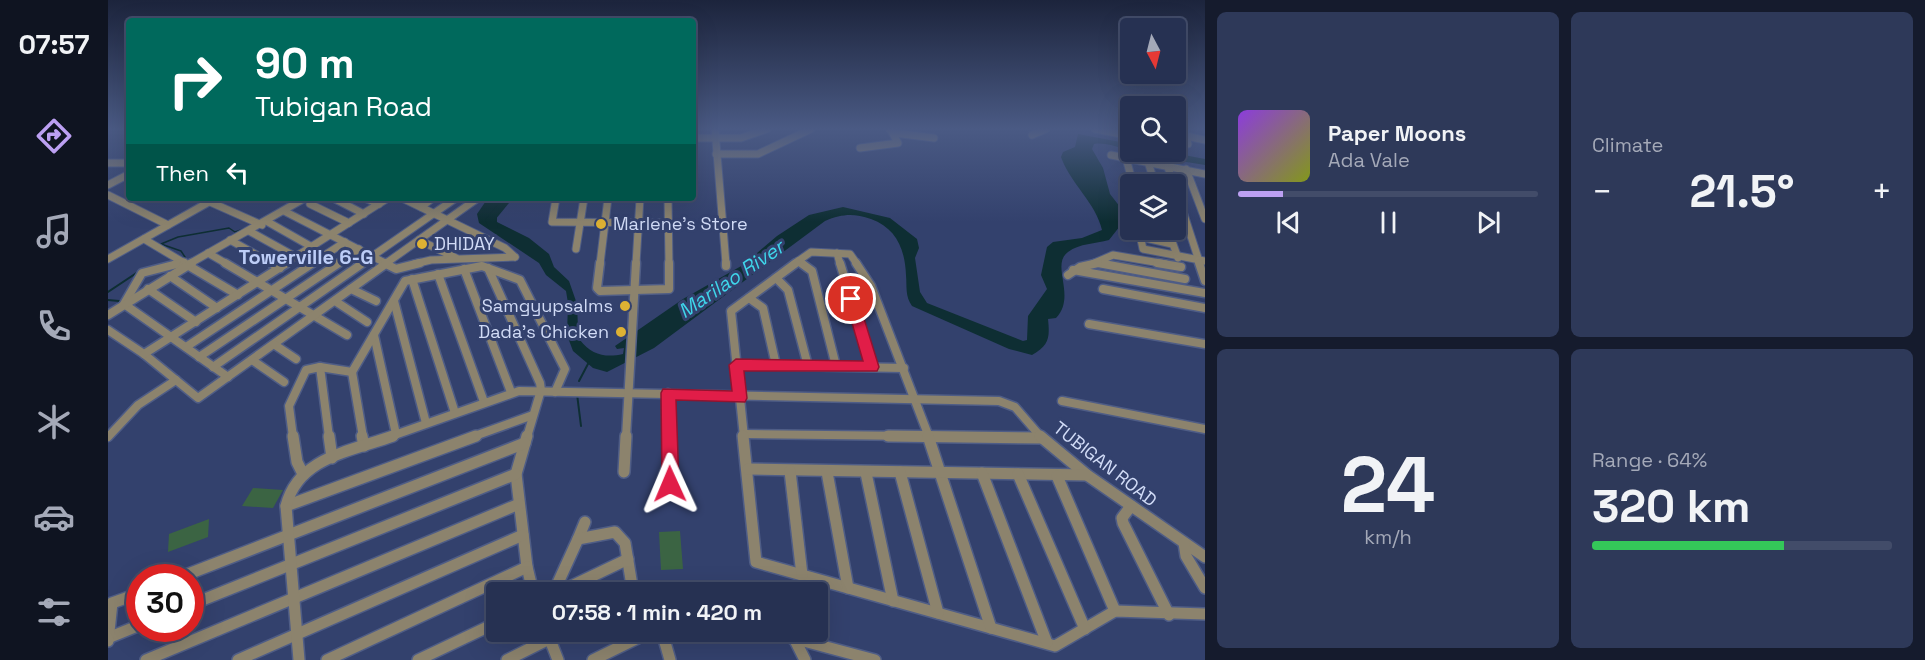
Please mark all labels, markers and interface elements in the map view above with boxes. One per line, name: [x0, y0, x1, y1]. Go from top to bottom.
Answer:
north arrow: [1120, 18, 1186, 84]
map controls: [1120, 18, 1186, 240]
text: 07:57: [19, 27, 89, 62]
text: 90 m: [255, 37, 355, 90]
icon: right: [156, 42, 234, 120]
text: Tubigan Road: [255, 89, 432, 124]
button: search: [1120, 96, 1186, 162]
icon: directions: [33, 115, 75, 157]
text: Paper Moons: [1328, 119, 1466, 147]
text: Climate: [1592, 132, 1663, 158]
text: Ada Vale: [1328, 147, 1410, 173]
icon: left: [221, 156, 254, 189]
text: Then: [156, 159, 209, 187]
text: 21.5°: [1689, 163, 1795, 220]
text: −: [1592, 171, 1612, 213]
text: +: [1872, 171, 1892, 213]
button: layers: [1120, 174, 1186, 240]
icon: previous: [1272, 206, 1305, 239]
icon: pause: [1372, 206, 1405, 239]
icon: next: [1472, 206, 1505, 239]
icon: music: [33, 210, 75, 252]
place label: Marlene's Store: [613, 212, 748, 235]
marker: Marlene's Store: [594, 217, 608, 231]
place label: DHIDAY: [434, 232, 495, 255]
water label: Marilao River: [673, 233, 791, 324]
marker: DHIDAY: [415, 237, 429, 251]
district label: Towerville 6-G: [239, 244, 373, 270]
pin: [825, 273, 876, 324]
icon: arrive: [834, 282, 867, 315]
place label: Samgyupsalms: [482, 294, 613, 317]
marker: Samgyupsalms: [618, 299, 632, 313]
icon: phone: [33, 305, 75, 347]
place label: Dada’s Chicken: [478, 320, 609, 343]
marker: Dada’s Chicken: [614, 325, 628, 339]
icon: climate: [33, 401, 75, 443]
street label: TUBIGAN ROAD: [1049, 416, 1162, 511]
text: 24: [1341, 435, 1435, 535]
text: Range · 64%: [1592, 447, 1707, 473]
position arrow: [638, 452, 702, 516]
text: 320 km: [1592, 478, 1751, 535]
icon: car: [33, 496, 75, 538]
text: km/h: [1364, 524, 1412, 550]
speed limit sign: 30: [126, 564, 204, 642]
icon: filters: [33, 591, 75, 633]
text: 07:58 · 1 min · 420 m: [552, 598, 762, 626]

